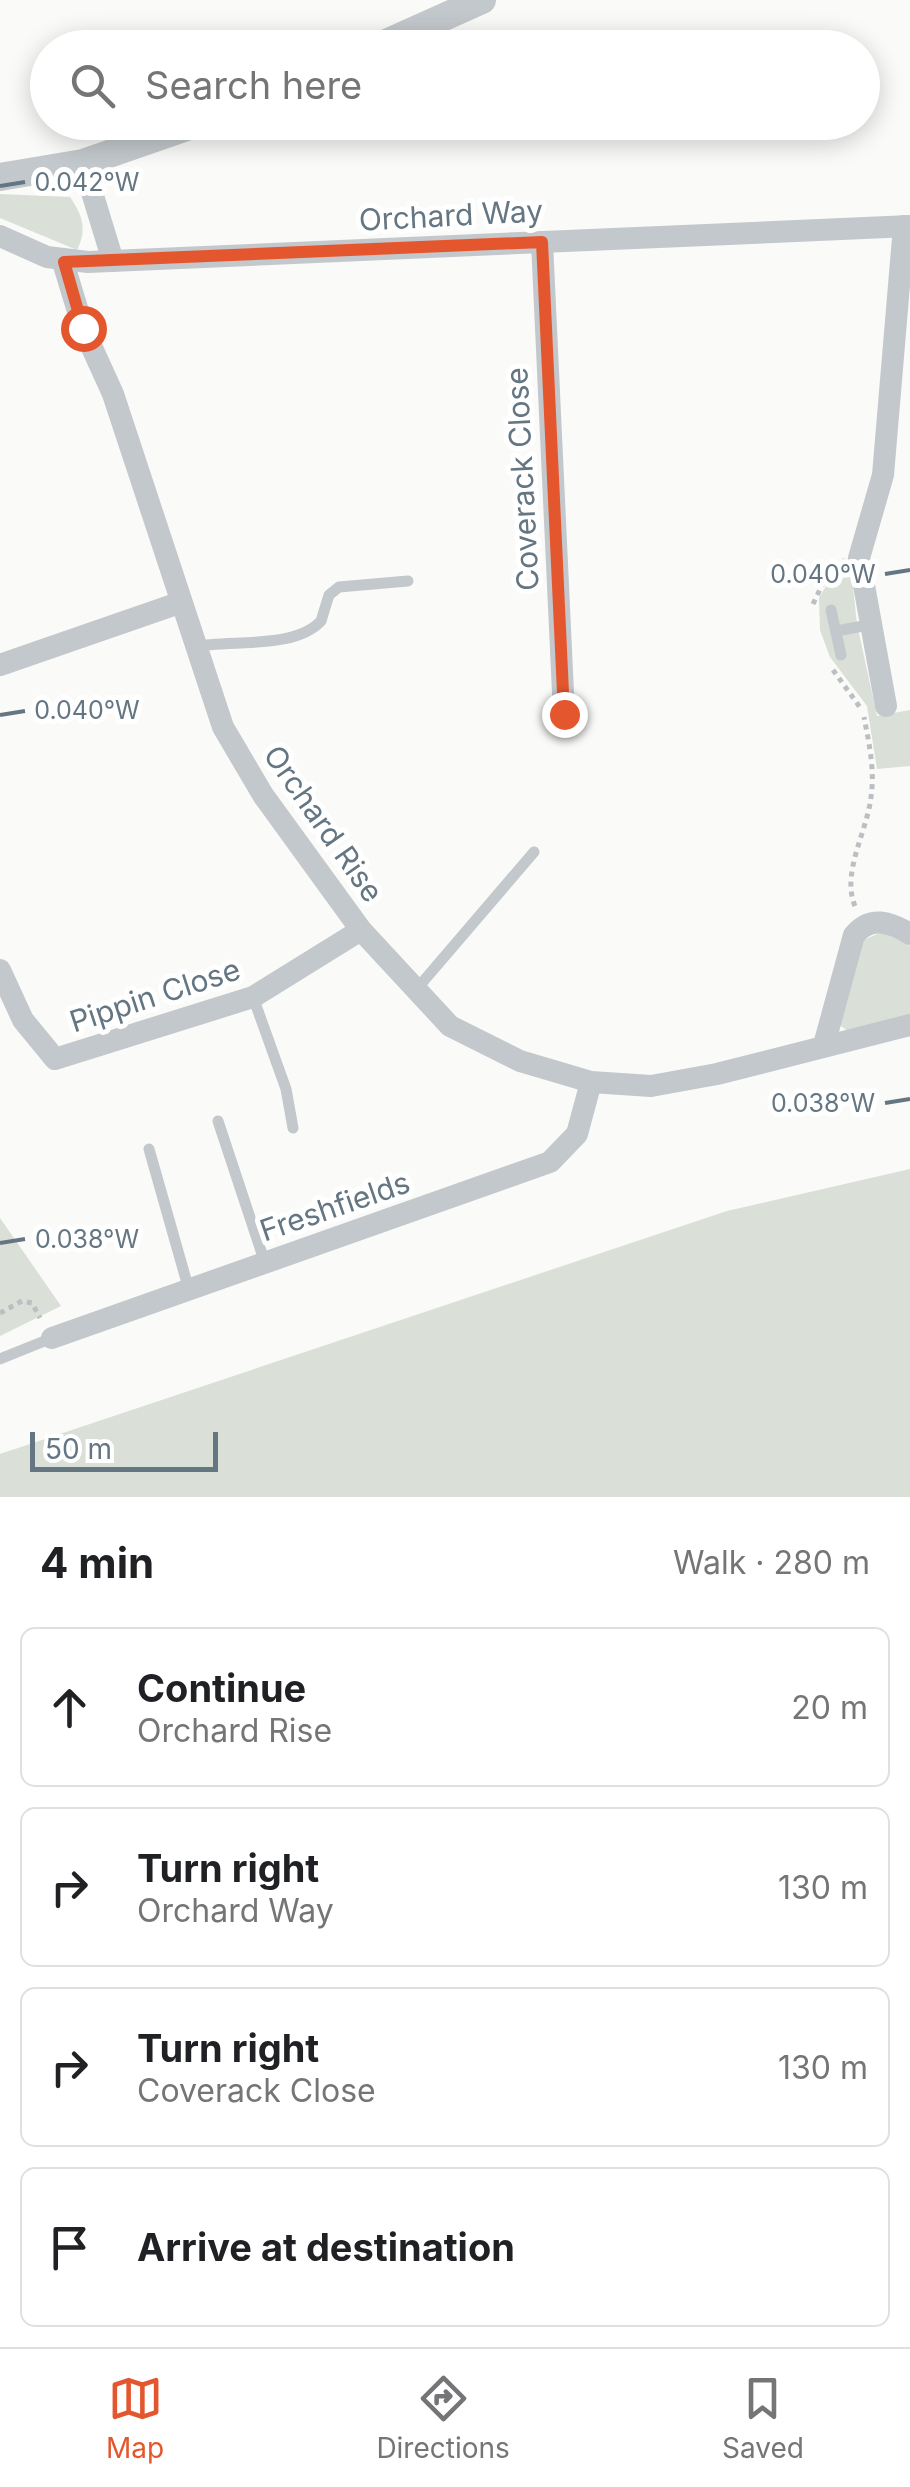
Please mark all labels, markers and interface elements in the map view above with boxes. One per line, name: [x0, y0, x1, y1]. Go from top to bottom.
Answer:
search box: [30, 30, 880, 140]
icon: search: [65, 58, 120, 113]
text: Search here: [145, 62, 362, 108]
text: 0.042°W: [35, 167, 139, 197]
street label: Orchard Way: [358, 192, 544, 238]
route start: [61, 306, 107, 352]
street label: Coverack Close: [498, 366, 546, 592]
text: 0.040°W: [770, 559, 876, 589]
route end: [542, 692, 588, 738]
text: 0.040°W: [34, 695, 140, 725]
street label: Orchard Rise: [257, 738, 391, 909]
street label: Pippin Close: [65, 951, 244, 1040]
text: 0.038°W: [771, 1088, 875, 1118]
street label: Freshfields: [255, 1164, 414, 1248]
text: 0.038°W: [35, 1224, 139, 1254]
scale bar: [30, 1427, 218, 1472]
text: 50 m: [45, 1432, 112, 1466]
text: 4 min: [40, 1537, 154, 1588]
text: Walk · 280 m: [673, 1543, 870, 1582]
text: Continue: [137, 1665, 306, 1711]
icon: ahead: [42, 1680, 97, 1735]
text: 20 m: [791, 1688, 868, 1727]
text: Orchard Rise: [137, 1711, 332, 1750]
text: Turn right: [137, 1845, 319, 1891]
icon: right: [42, 1860, 97, 1915]
text: 130 m: [778, 1868, 868, 1907]
text: Orchard Way: [137, 1891, 334, 1930]
text: Turn right: [137, 2025, 319, 2071]
icon: right: [42, 2040, 97, 2095]
text: 130 m: [778, 2048, 868, 2087]
text: Coverack Close: [137, 2071, 376, 2110]
icon: arrive: [42, 2220, 97, 2275]
text: Arrive at destination: [137, 2224, 515, 2270]
tab: Map: [106, 2371, 164, 2465]
tab: Directions: [376, 2371, 510, 2465]
tab: Saved: [722, 2371, 804, 2465]

